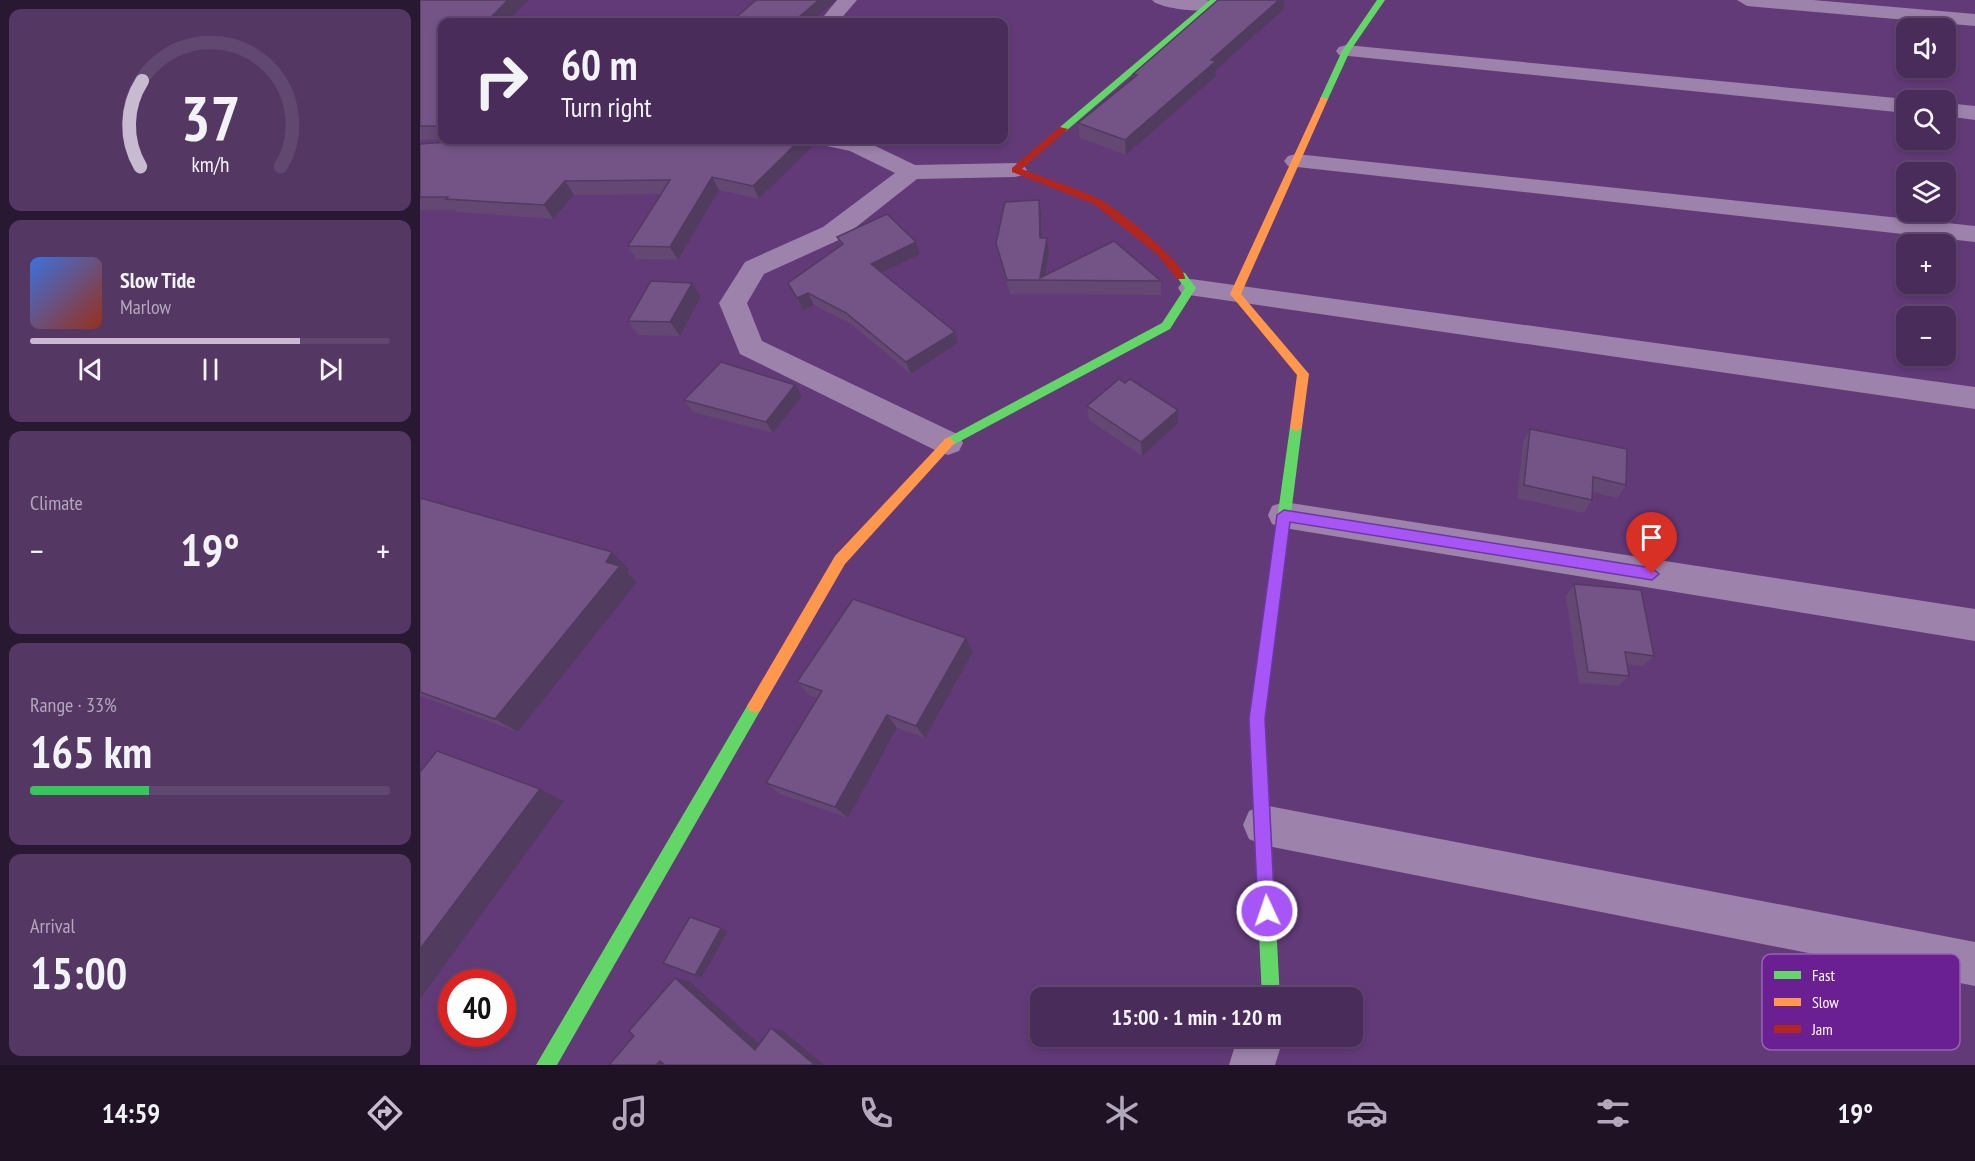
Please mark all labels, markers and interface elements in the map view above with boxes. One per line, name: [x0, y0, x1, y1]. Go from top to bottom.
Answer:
map controls: [1896, 18, 1956, 366]
button: sound: [1896, 18, 1956, 78]
text: 60 m: [561, 37, 638, 92]
icon: right: [462, 42, 540, 120]
text: 37: [180, 77, 240, 158]
text: Turn right: [561, 90, 652, 124]
button: search: [1896, 90, 1956, 150]
text: km/h: [191, 150, 229, 178]
button: layers: [1896, 162, 1956, 222]
button: +: [1896, 234, 1956, 294]
text: Slow Tide: [120, 266, 196, 294]
text: Marlow: [120, 294, 171, 320]
button: −: [1896, 306, 1956, 366]
icon: previous: [74, 353, 107, 386]
icon: pause: [194, 353, 227, 386]
icon: next: [314, 353, 347, 386]
text: Climate: [30, 490, 83, 516]
pin: [1626, 512, 1677, 574]
text: 19°: [180, 520, 240, 578]
icon: arrive: [1635, 521, 1668, 554]
text: −: [30, 529, 44, 572]
text: +: [376, 529, 390, 572]
text: Range · 33%: [30, 692, 117, 718]
text: 165 km: [30, 722, 152, 780]
position arrow: [1235, 879, 1299, 943]
text: Arrival: [30, 913, 75, 939]
text: 15:00: [30, 943, 127, 1001]
legend: [1762, 954, 1960, 1050]
text: Fast: [1812, 965, 1835, 985]
speed limit sign: 40: [438, 969, 516, 1047]
text: Slow: [1812, 992, 1839, 1012]
text: 15:00 · 1 min · 120 m: [1111, 1003, 1282, 1031]
text: Jam: [1811, 1019, 1833, 1039]
icon: directions: [364, 1092, 406, 1134]
icon: music: [609, 1092, 651, 1134]
icon: phone: [855, 1092, 897, 1134]
icon: climate: [1101, 1092, 1143, 1134]
icon: car: [1346, 1092, 1388, 1134]
icon: filters: [1592, 1092, 1634, 1134]
text: 14:59: [102, 1096, 160, 1130]
text: 19°: [1837, 1096, 1873, 1130]

